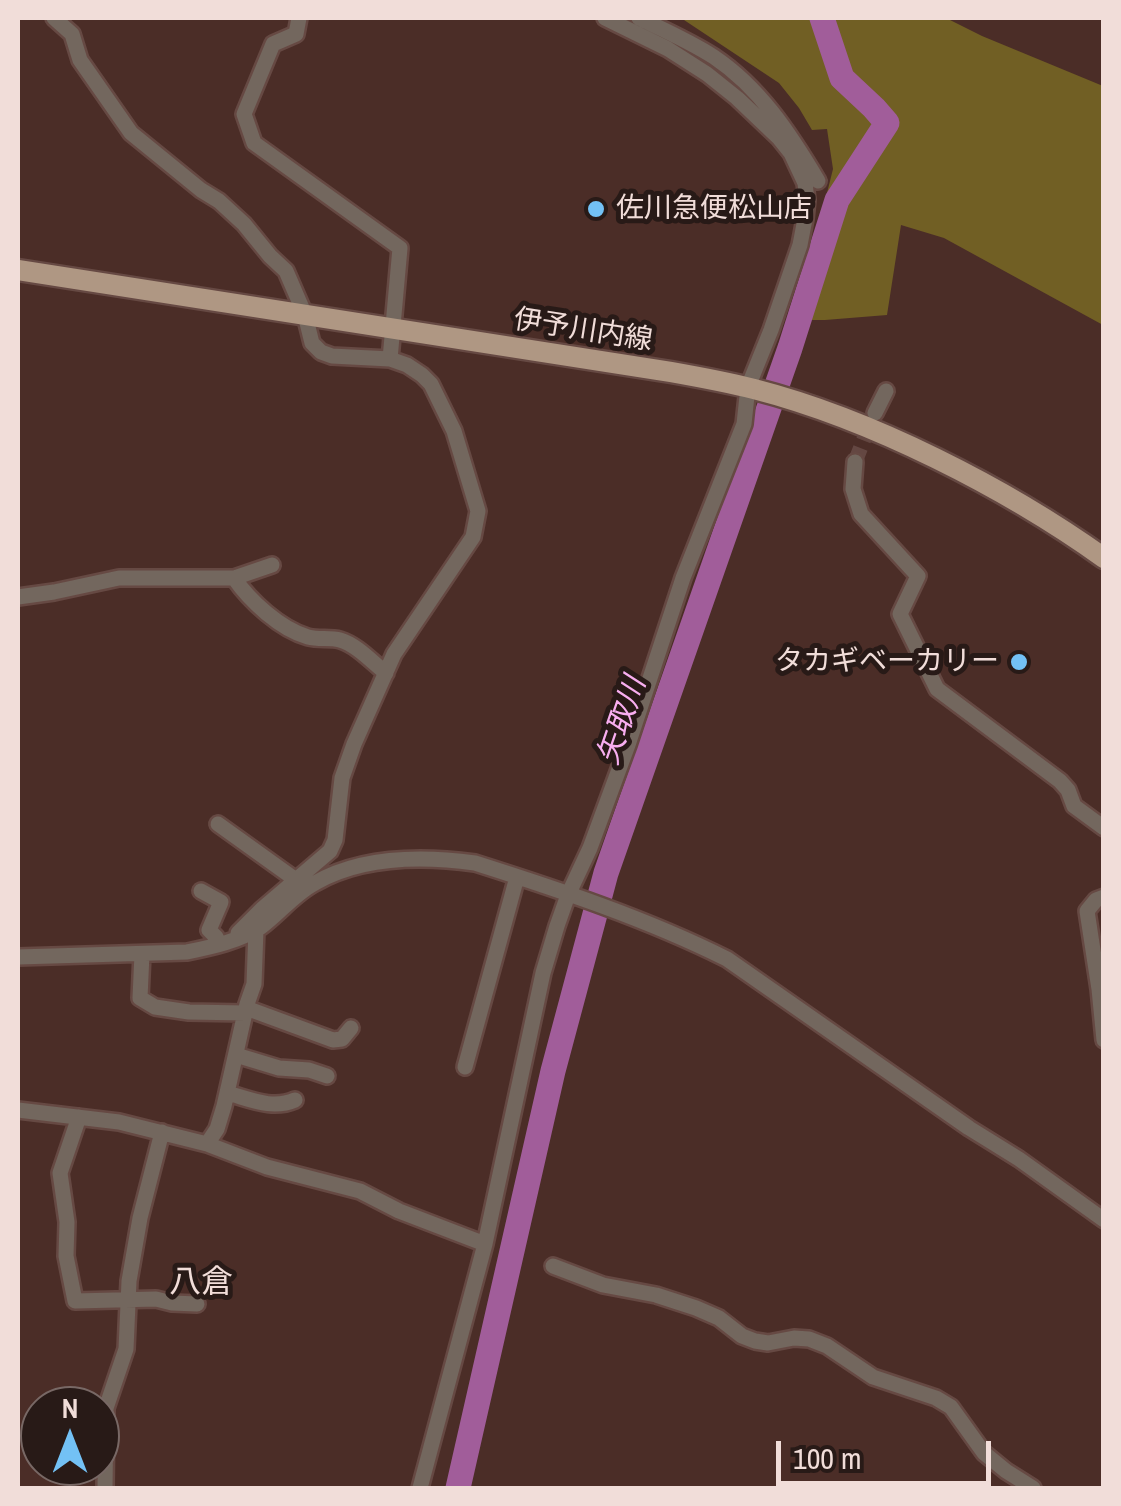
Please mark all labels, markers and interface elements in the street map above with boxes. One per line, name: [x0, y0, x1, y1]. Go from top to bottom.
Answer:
place label: 佐川急便松山店: [616, 192, 812, 226]
marker: 佐川急便松山店: [585, 198, 607, 220]
street label: 伊予川内線: [511, 303, 655, 359]
place label: タカギベーカリー: [775, 645, 999, 679]
marker: タカギベーカリー: [1008, 651, 1030, 673]
water label: 矢取川: [591, 673, 655, 769]
district label: 八倉: [169, 1264, 233, 1302]
north arrow: [20, 1386, 120, 1486]
text: N: [62, 1389, 78, 1427]
scale bar: [781, 1421, 996, 1483]
text: 100 m: [793, 1438, 861, 1478]

